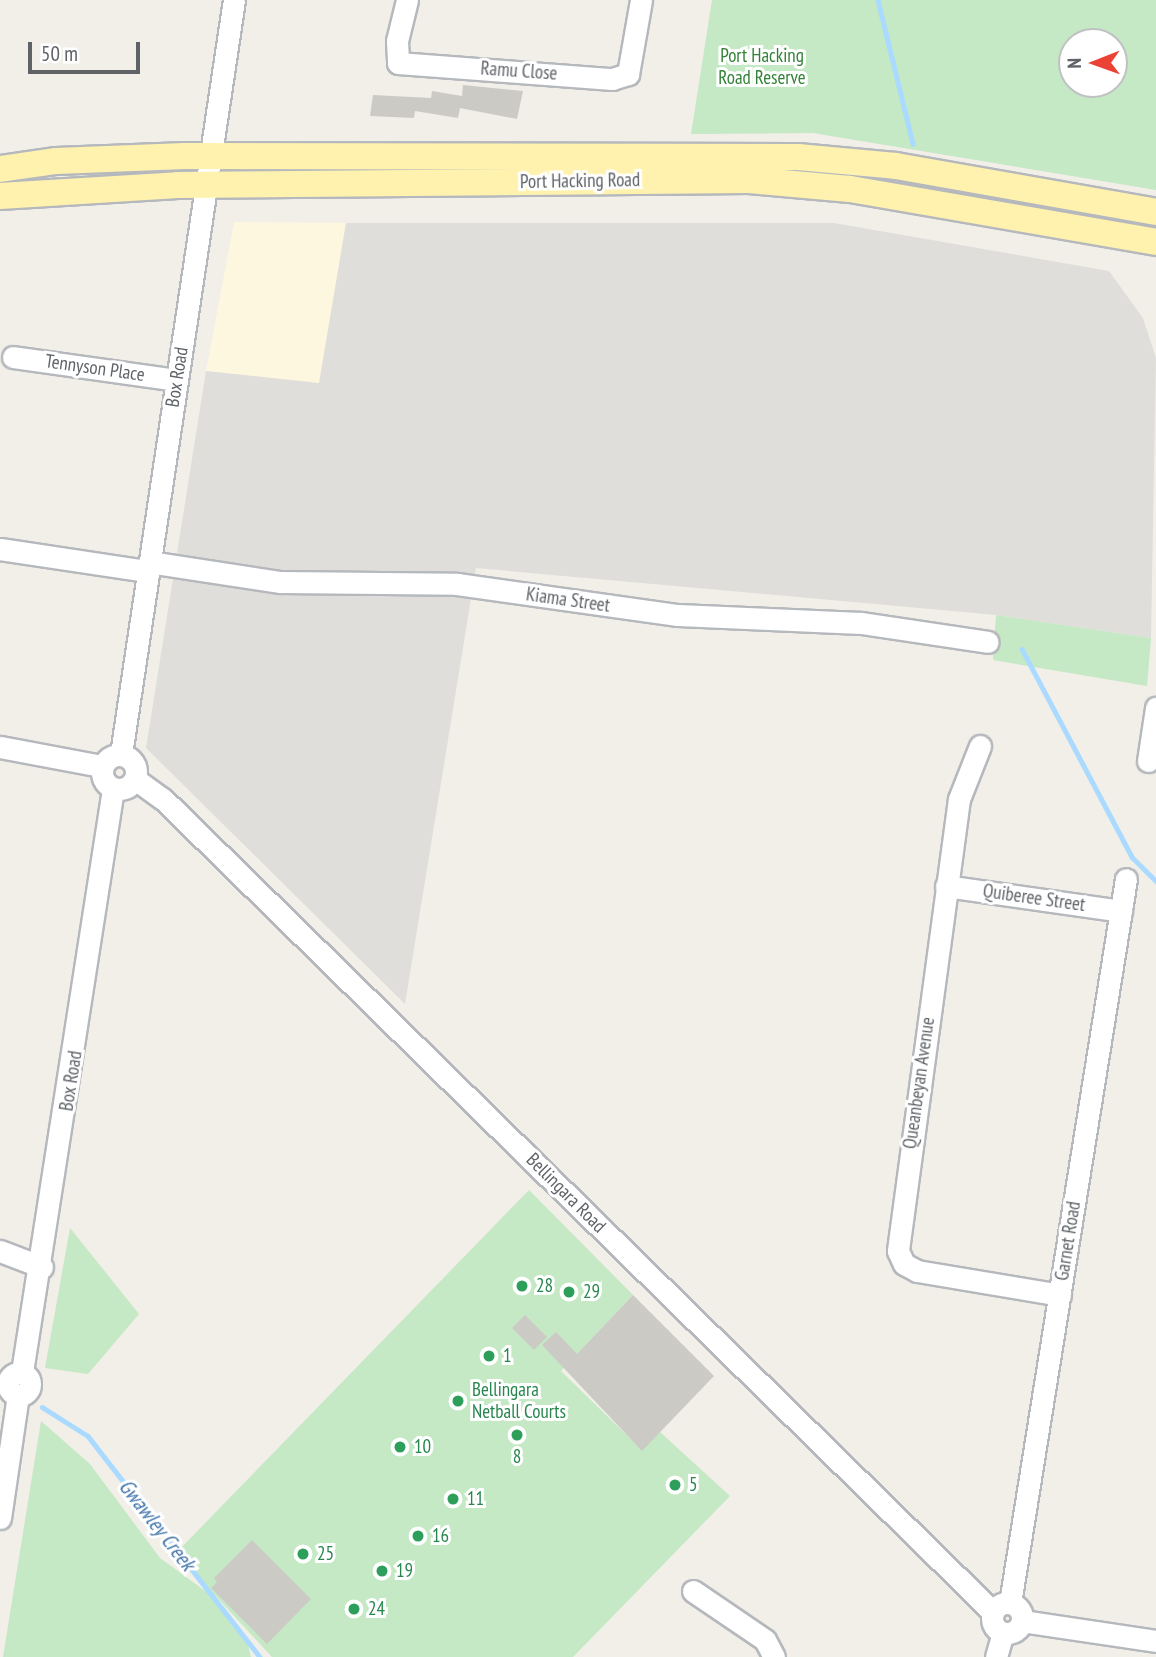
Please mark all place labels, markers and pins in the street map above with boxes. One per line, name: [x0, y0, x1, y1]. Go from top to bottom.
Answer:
place label: 28: [536, 1275, 553, 1297]
marker: 28: [514, 1278, 530, 1294]
place label: 29: [583, 1281, 600, 1303]
marker: 29: [561, 1284, 577, 1300]
place label: 1: [503, 1345, 512, 1367]
marker: 1: [481, 1348, 497, 1364]
place label: Bellingara Netball Courts: [472, 1379, 566, 1423]
marker: Bellingara Netball Courts: [450, 1393, 466, 1409]
marker: 8: [509, 1427, 525, 1443]
place label: 10: [414, 1436, 431, 1458]
marker: 10: [392, 1439, 408, 1455]
place label: 8: [513, 1446, 521, 1468]
place label: 5: [689, 1474, 698, 1496]
marker: 5: [667, 1477, 683, 1493]
place label: 11: [467, 1488, 484, 1510]
marker: 11: [445, 1491, 461, 1507]
place label: 16: [432, 1525, 449, 1547]
marker: 16: [410, 1528, 426, 1544]
place label: 25: [317, 1543, 334, 1565]
marker: 25: [295, 1546, 311, 1562]
place label: 19: [396, 1560, 413, 1582]
marker: 19: [374, 1563, 390, 1579]
place label: 24: [368, 1598, 385, 1620]
marker: 24: [346, 1601, 362, 1617]

